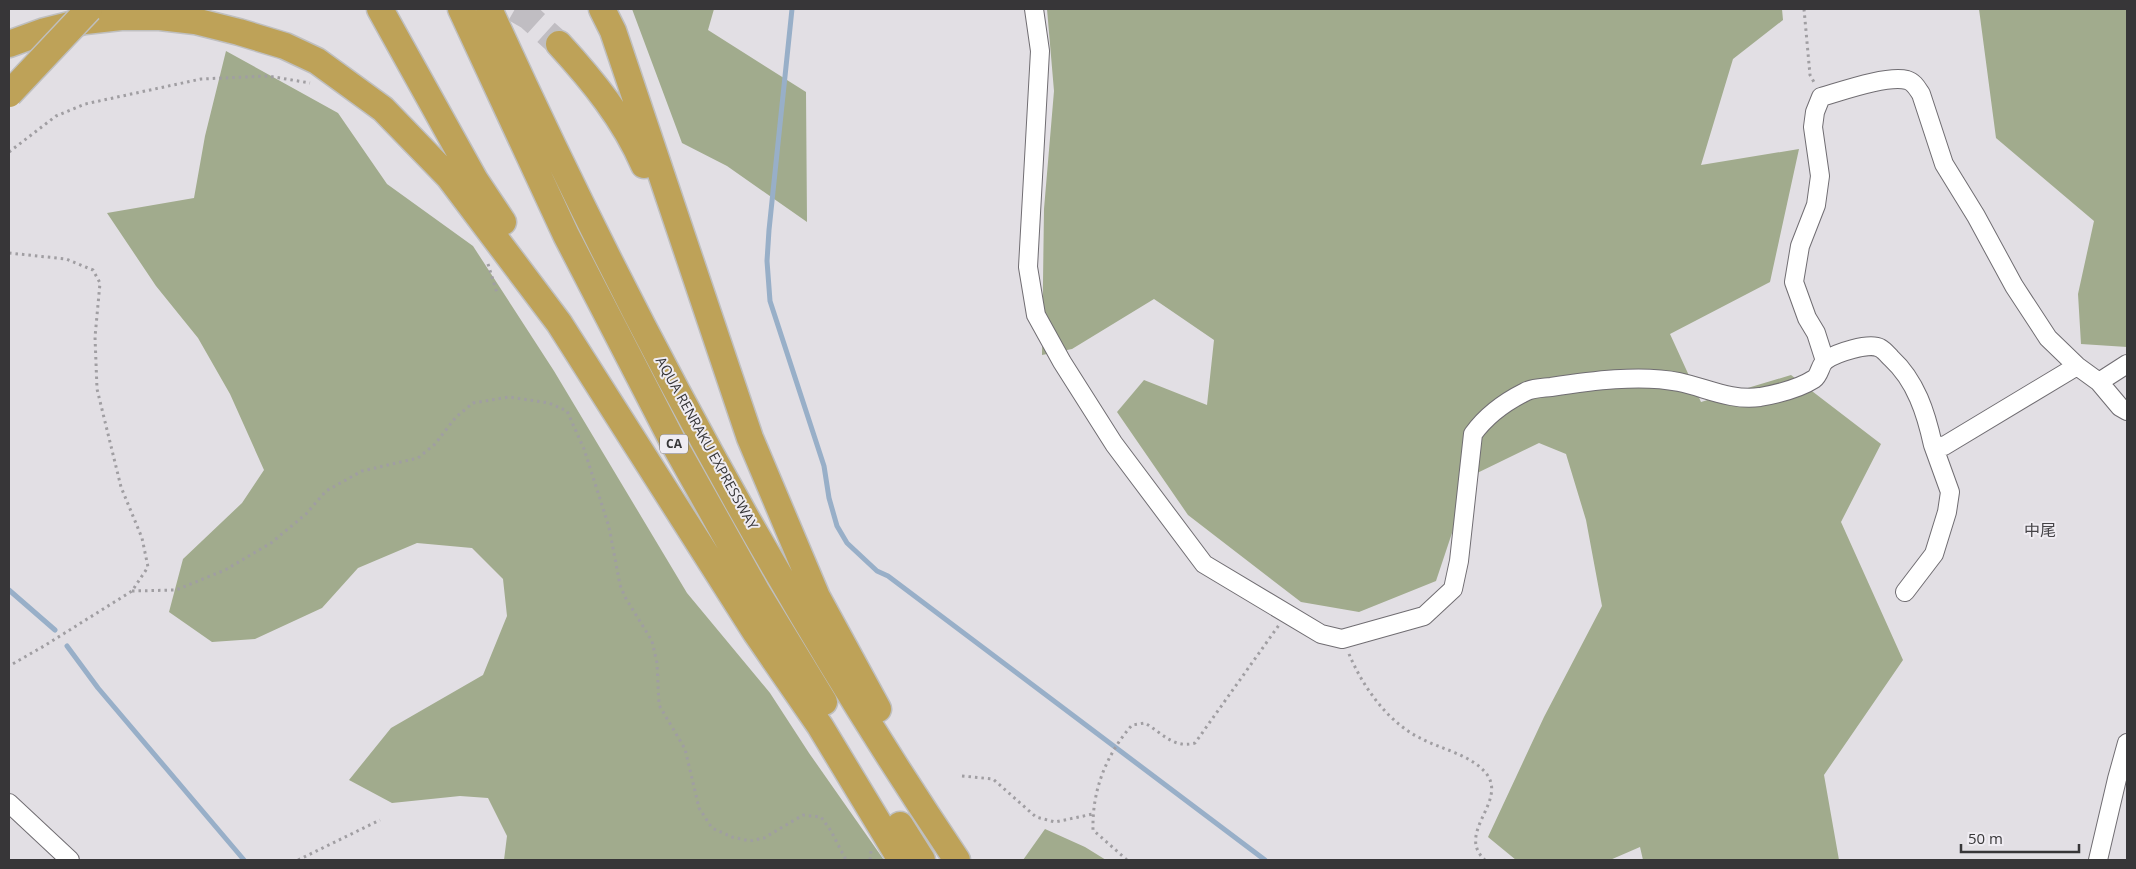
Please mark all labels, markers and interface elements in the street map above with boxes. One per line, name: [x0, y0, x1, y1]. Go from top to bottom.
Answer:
street label: AQUA RENRAKU EXPRESSWAY: [652, 353, 763, 533]
road number: CA: [660, 434, 688, 454]
district label: 中尾: [2024, 519, 2056, 541]
scale bar: [1961, 822, 2078, 854]
text: 50 m: [1968, 828, 2003, 848]

